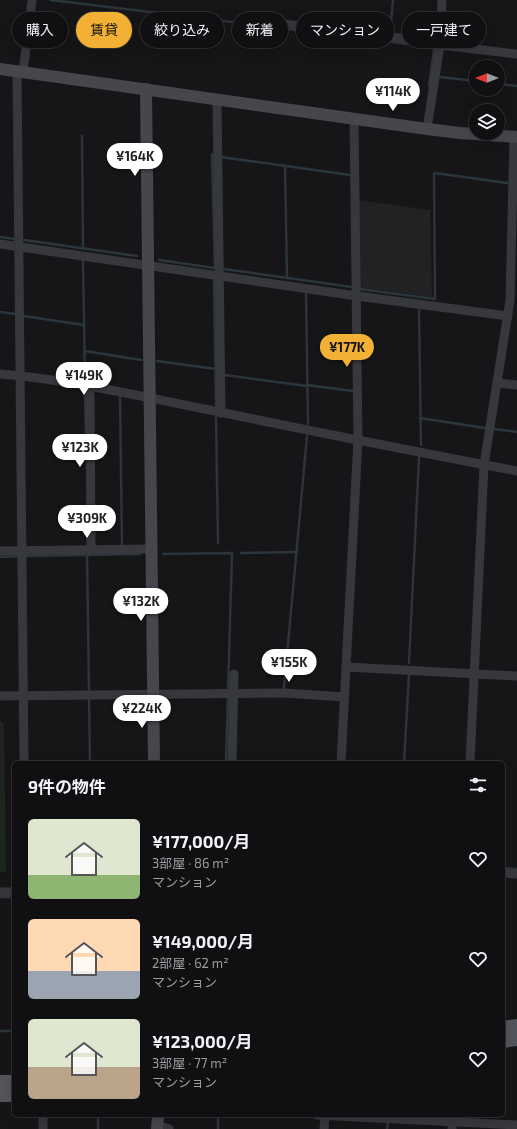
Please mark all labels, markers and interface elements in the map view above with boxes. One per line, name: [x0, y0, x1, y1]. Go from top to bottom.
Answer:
chip: 購入: [12, 12, 68, 48]
chip: 賃貸: [76, 12, 132, 48]
chip: 絞り込み: [140, 12, 224, 48]
chip: 新着: [232, 12, 288, 48]
chip: マンション: [296, 12, 394, 48]
chip: 一戸建て: [402, 12, 486, 48]
north arrow: [469, 60, 505, 96]
map controls: [469, 60, 505, 140]
pin: ¥114K: [365, 78, 421, 112]
text: ¥114K: [375, 83, 411, 99]
button: layers: [469, 104, 505, 140]
pin: ¥164K: [107, 143, 163, 177]
text: ¥164K: [116, 148, 154, 164]
pin: ¥177K: [319, 334, 375, 368]
text: ¥177K: [329, 339, 365, 355]
pin: ¥149K: [56, 362, 112, 396]
text: ¥149K: [65, 367, 103, 383]
pin: ¥123K: [52, 434, 108, 468]
text: ¥123K: [61, 439, 99, 455]
pin: ¥309K: [59, 505, 115, 539]
text: ¥309K: [67, 510, 107, 526]
pin: ¥132K: [113, 588, 169, 622]
text: ¥132K: [122, 593, 160, 609]
pin: ¥155K: [261, 649, 317, 683]
text: ¥155K: [271, 654, 307, 670]
pin: ¥224K: [114, 695, 170, 729]
text: ¥224K: [122, 700, 162, 716]
icon: filters: [467, 774, 489, 796]
text: 9件の物件: [28, 776, 106, 796]
text: ¥177,000/月: [152, 831, 251, 851]
icon: home: [60, 835, 108, 883]
icon: heart: [467, 848, 489, 870]
text: 3部屋 · 86 m²: [152, 855, 229, 871]
text: マンション: [152, 874, 217, 890]
text: ¥149,000/月: [152, 931, 254, 951]
icon: home: [60, 935, 108, 983]
icon: heart: [467, 948, 489, 970]
text: 2部屋 · 62 m²: [152, 955, 229, 971]
text: マンション: [152, 974, 217, 990]
text: ¥123,000/月: [152, 1031, 253, 1051]
icon: home: [60, 1035, 108, 1083]
icon: heart: [467, 1048, 489, 1070]
text: 3部屋 · 77 m²: [152, 1055, 227, 1071]
text: マンション: [152, 1074, 217, 1090]

